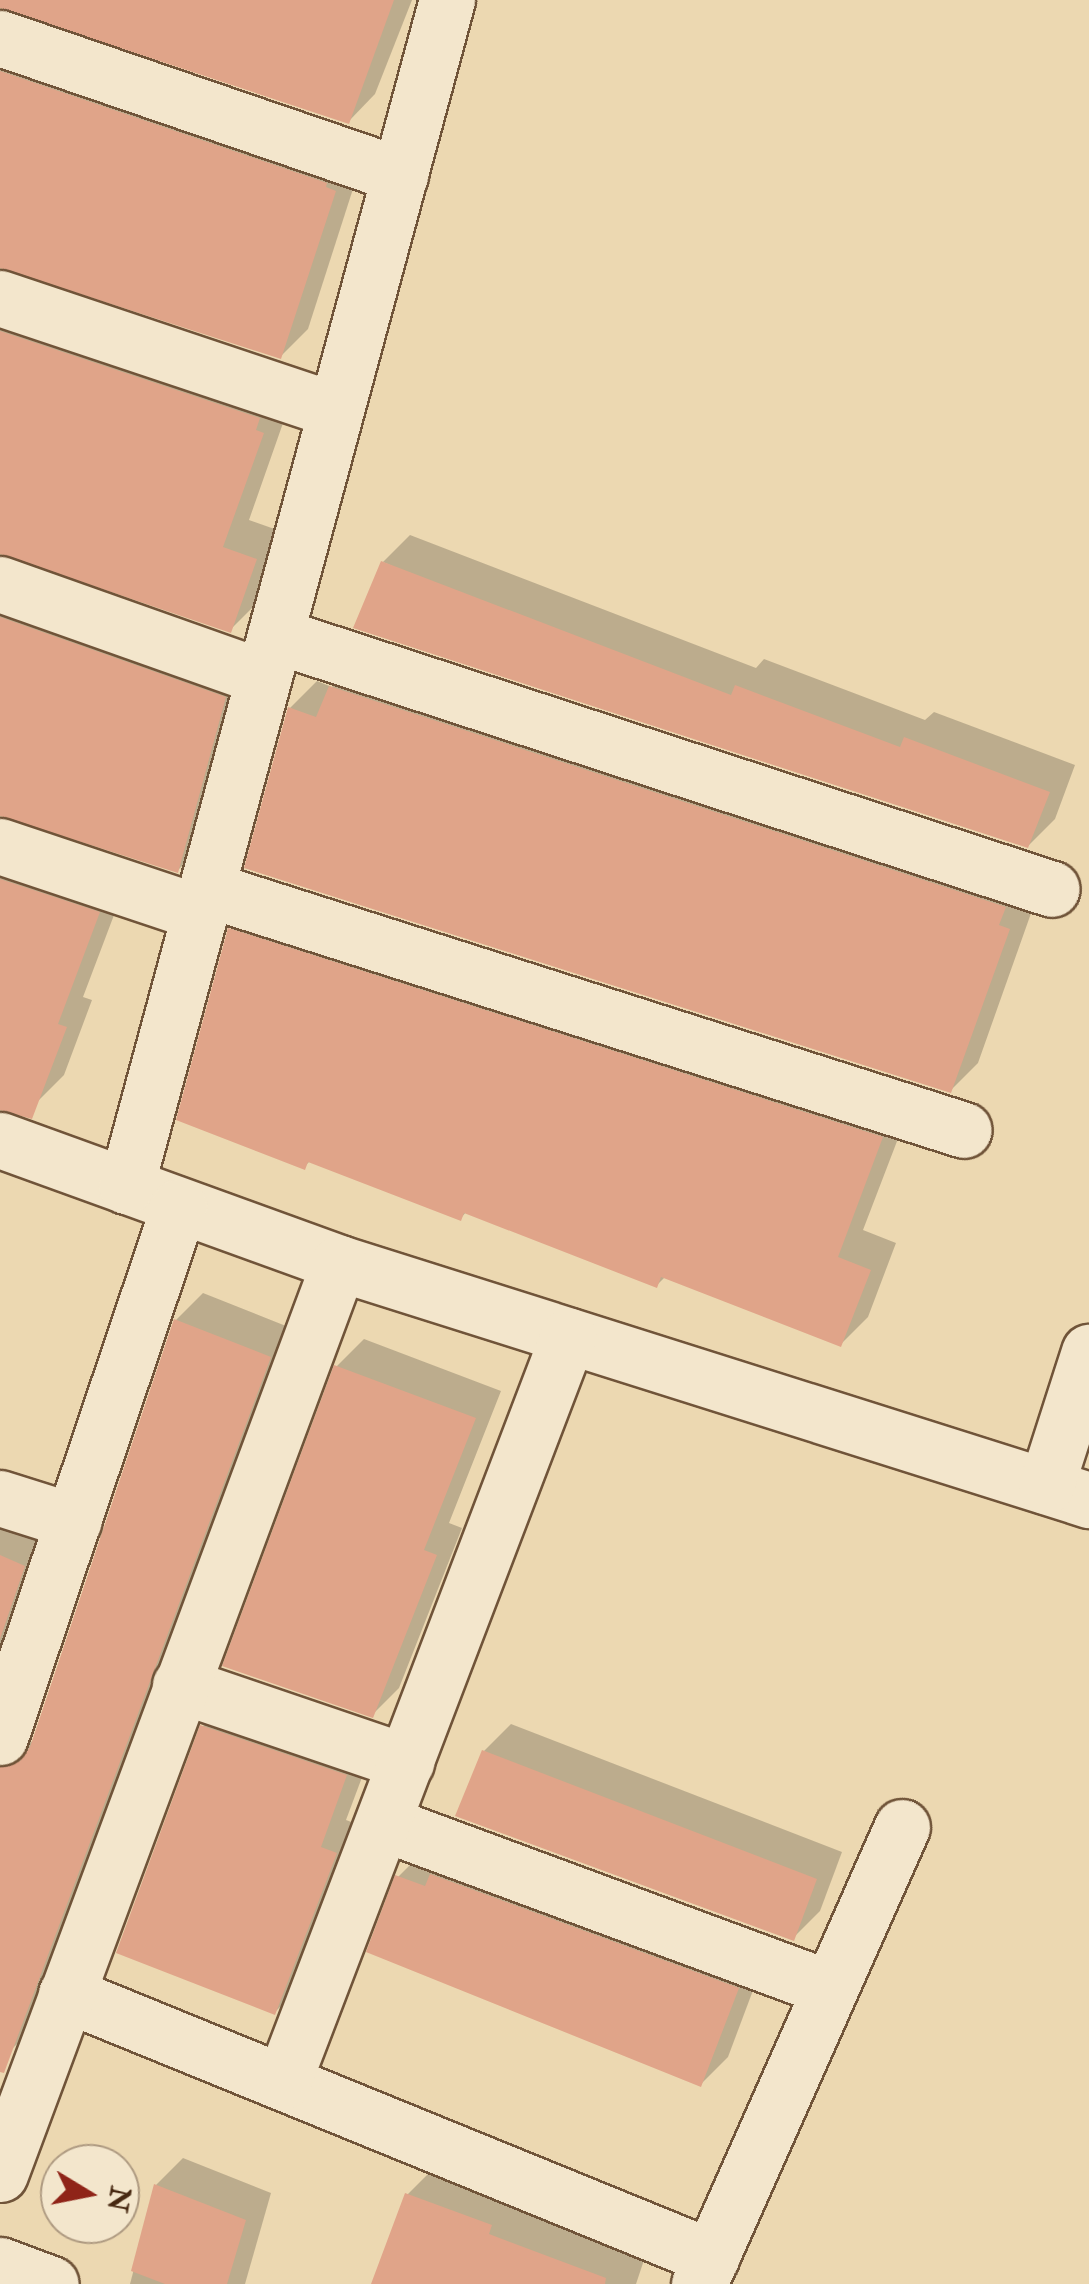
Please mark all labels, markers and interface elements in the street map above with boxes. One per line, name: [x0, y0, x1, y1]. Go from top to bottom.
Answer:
north arrow: [40, 2144, 140, 2244]
text: N: [99, 2184, 137, 2214]

